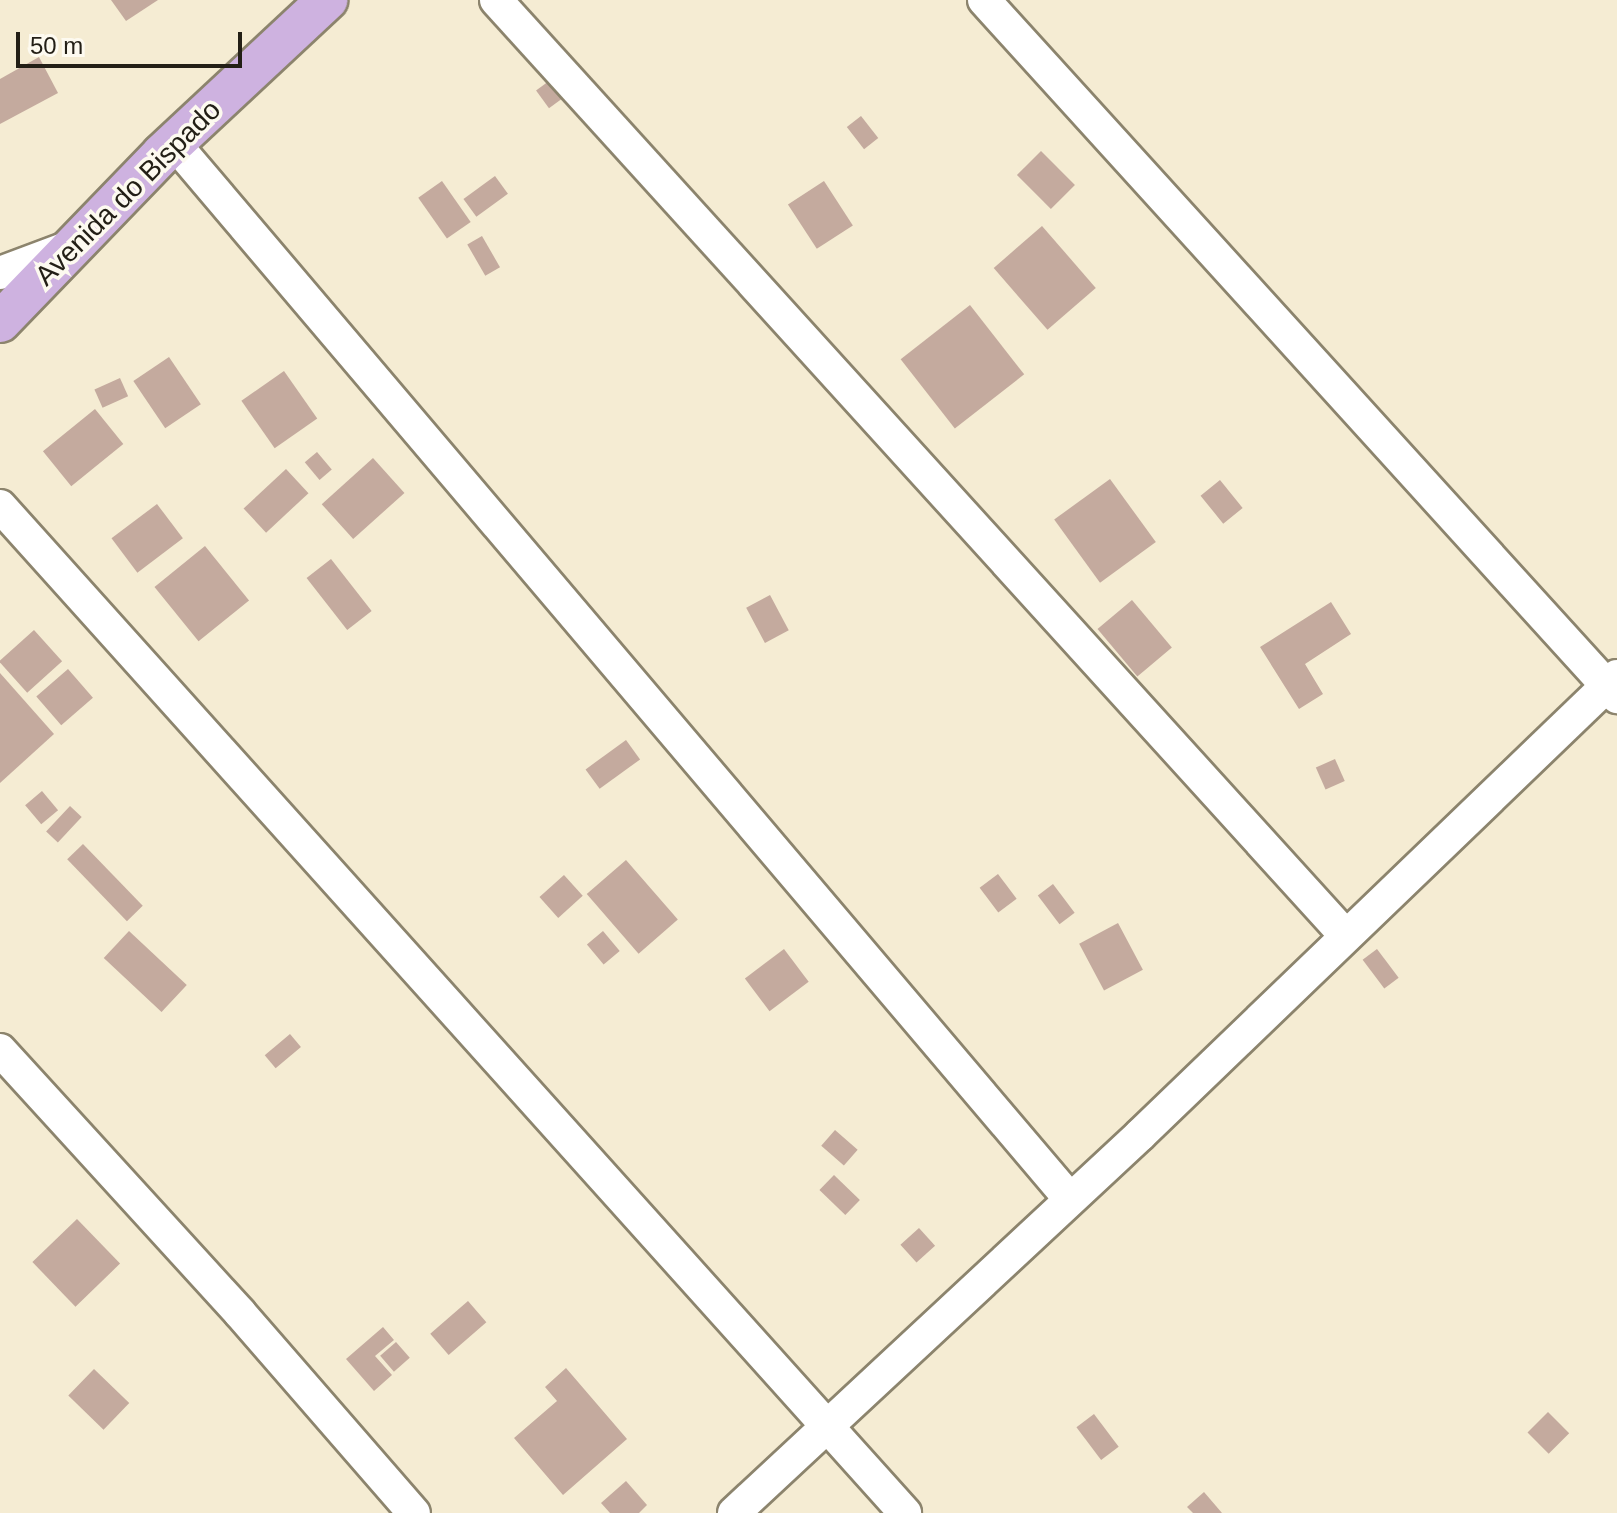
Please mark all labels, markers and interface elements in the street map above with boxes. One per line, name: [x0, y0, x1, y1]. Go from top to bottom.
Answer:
scale bar: [20, 16, 246, 66]
text: 50 m: [30, 32, 83, 59]
street label: Avenida do Bispado: [28, 93, 228, 293]

